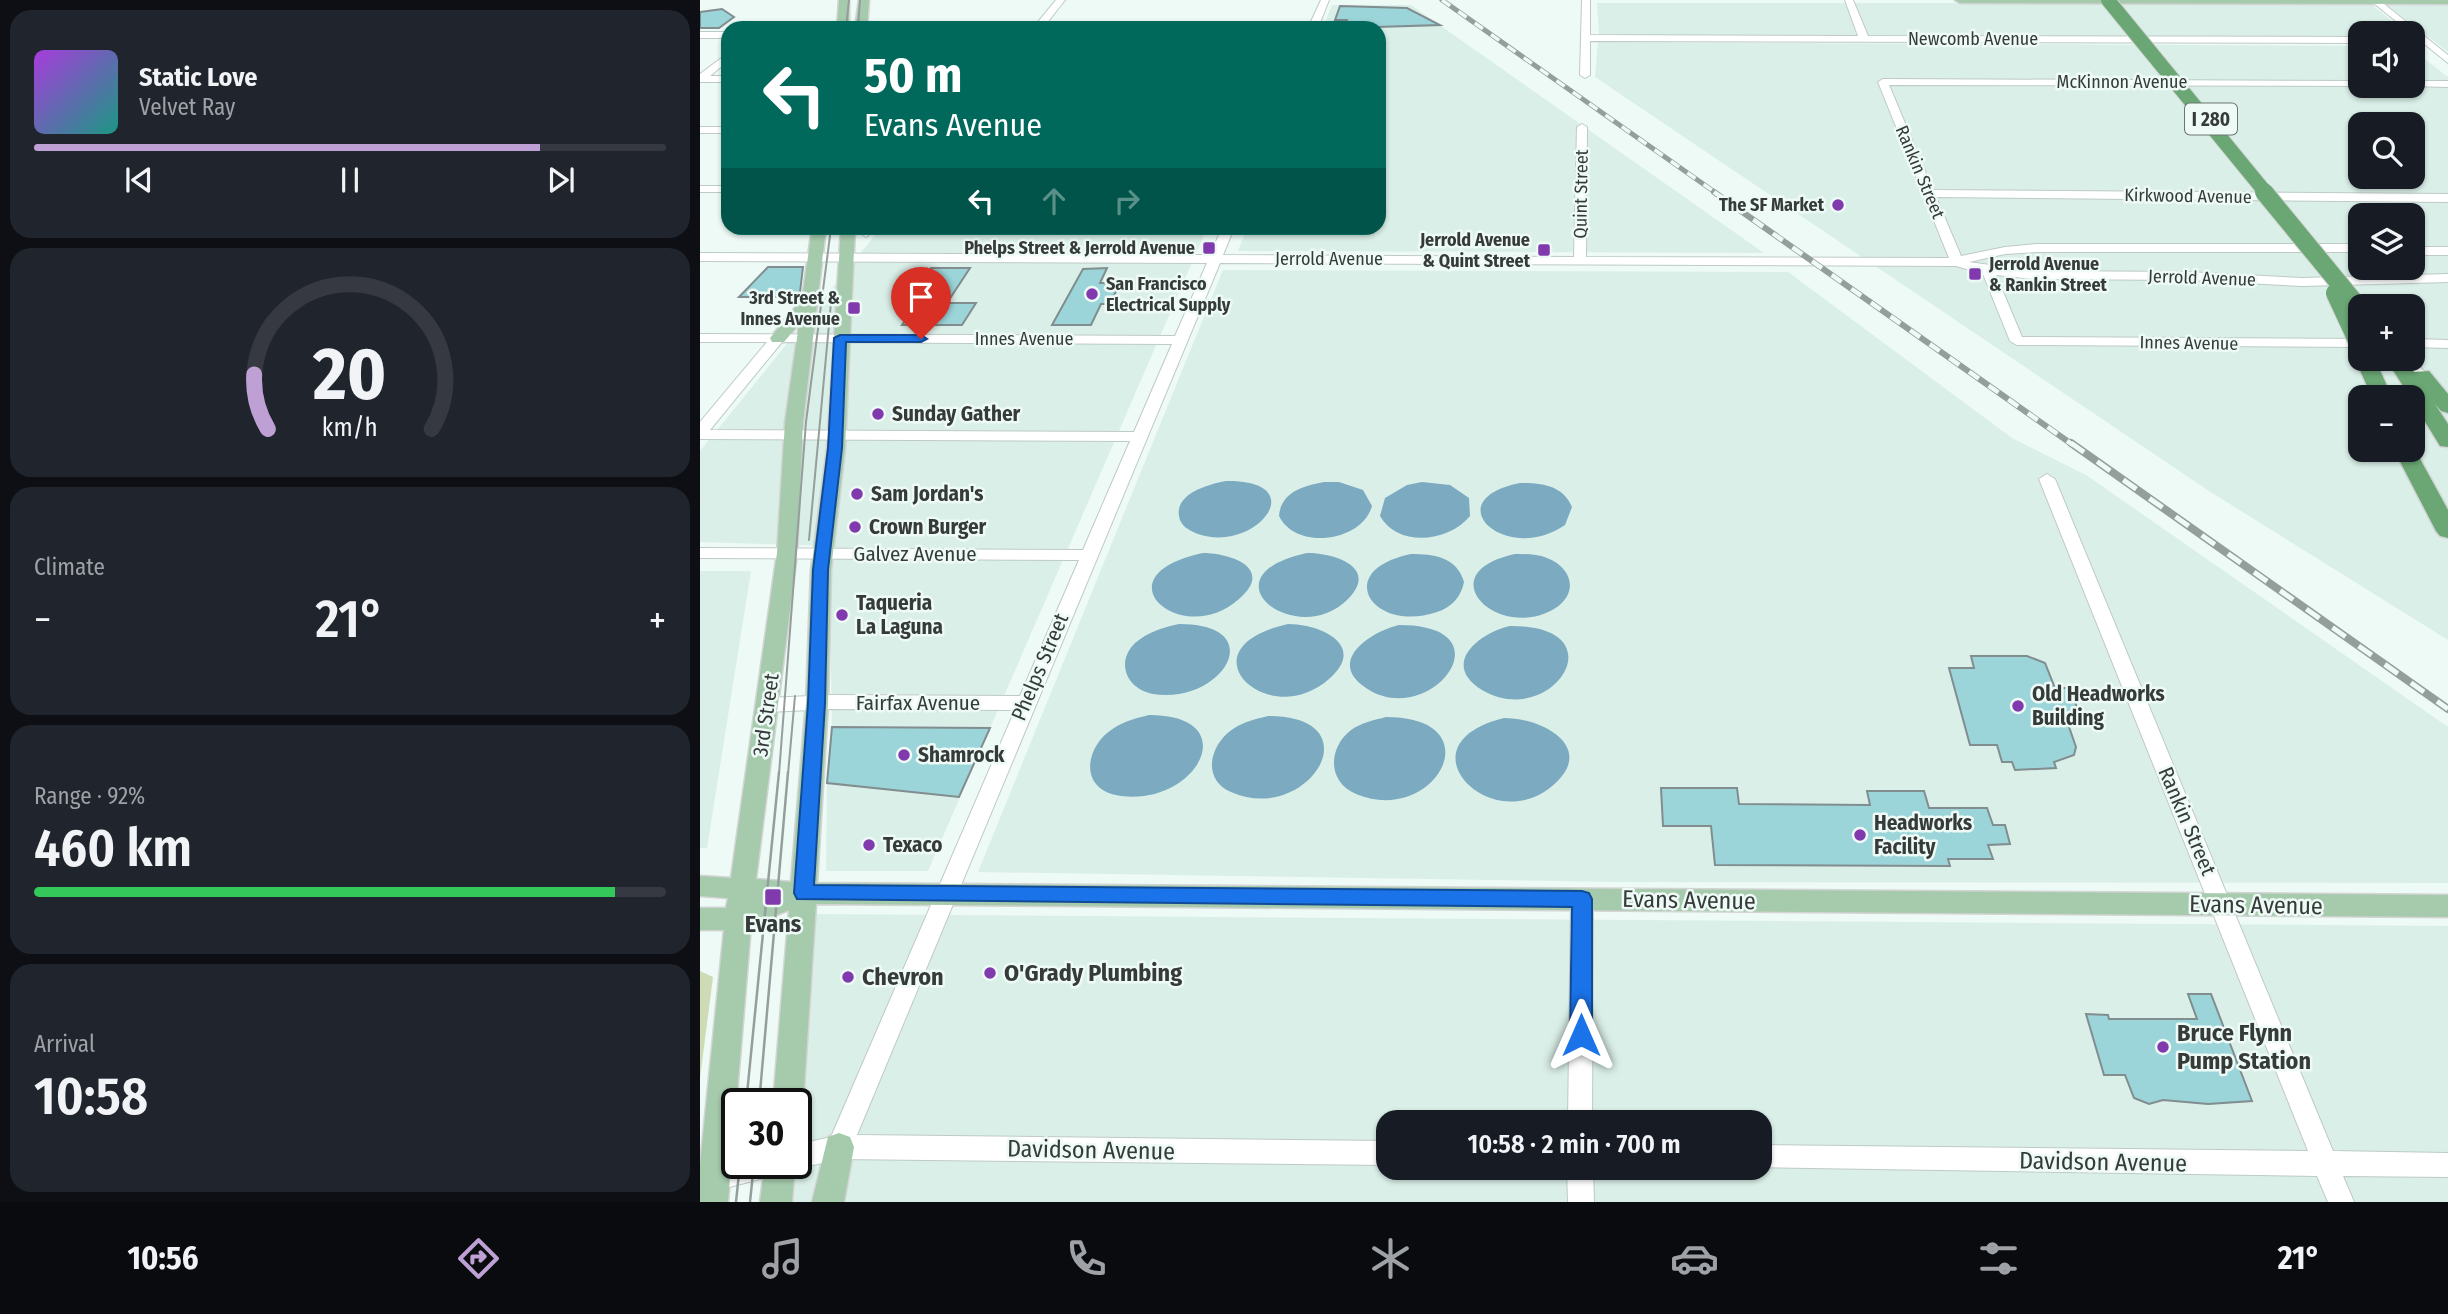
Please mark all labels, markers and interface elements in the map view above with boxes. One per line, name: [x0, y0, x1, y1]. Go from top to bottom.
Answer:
map controls: [2348, 21, 2425, 462]
button: sound: [2348, 21, 2425, 98]
street label: Newcomb Avenue: [1908, 28, 2038, 50]
text: 50 m: [864, 46, 962, 105]
icon: left: [749, 49, 840, 140]
text: Static Love: [139, 62, 257, 93]
street label: McKinnon Avenue: [2057, 71, 2188, 93]
text: Velvet Ray: [139, 93, 235, 121]
road number: I 280: [2185, 104, 2237, 134]
text: Evans Avenue: [864, 106, 1042, 144]
button: search: [2348, 112, 2425, 189]
street label: Rankin Street: [1891, 122, 1949, 222]
street label: Quint Street: [1569, 149, 1593, 239]
icon: previous: [120, 161, 158, 199]
icon: pause: [331, 161, 369, 199]
icon: next: [542, 161, 580, 199]
icon: left: [962, 182, 1000, 220]
icon: ahead: [1035, 182, 1073, 220]
icon: right: [1108, 182, 1146, 220]
street label: Kirkwood Avenue: [2124, 184, 2252, 208]
place label: The SF Market: [1719, 194, 1825, 216]
marker: The SF Market: [1830, 197, 1846, 213]
button: layers: [2348, 203, 2425, 280]
place label: Jerrold Avenue & Quint Street: [1419, 229, 1531, 272]
place label: Phelps Street & Jerrold Avenue: [964, 237, 1195, 259]
marker: Phelps Street & Jerrold Avenue: [1201, 240, 1217, 256]
marker: Jerrold Avenue & Quint Street: [1536, 242, 1552, 258]
street label: Jerrold Avenue: [1275, 248, 1383, 270]
place label: Jerrold Avenue & Rankin Street: [1988, 253, 2108, 296]
street label: Jerrold Avenue: [2148, 265, 2256, 291]
marker: Jerrold Avenue & Rankin Street: [1967, 266, 1983, 282]
pin: [891, 267, 951, 339]
place label: San Francisco Electrical Supply: [1106, 273, 1231, 316]
icon: arrive: [902, 278, 940, 316]
marker: San Francisco Electrical Supply: [1084, 286, 1100, 302]
place label: 3rd Street & Innes Avenue: [740, 287, 841, 330]
button: +: [2348, 294, 2425, 371]
marker: 3rd Street & Innes Avenue: [846, 300, 862, 316]
street label: Innes Avenue: [975, 328, 1073, 350]
text: 20: [312, 331, 387, 418]
street label: Innes Avenue: [2140, 331, 2239, 355]
button: −: [2348, 385, 2425, 462]
place label: Sunday Gather: [892, 401, 1021, 427]
marker: Sunday Gather: [870, 406, 886, 422]
text: km/h: [322, 412, 378, 442]
place label: Sam Jordan's: [871, 481, 984, 507]
marker: Sam Jordan's: [849, 486, 865, 502]
place label: Crown Burger: [869, 514, 987, 540]
marker: Crown Burger: [847, 519, 863, 535]
street label: Galvez Avenue: [853, 541, 977, 567]
text: Climate: [34, 553, 105, 581]
text: 21°: [315, 588, 384, 651]
place label: Taqueria La Laguna: [856, 590, 943, 640]
text: −: [34, 597, 51, 643]
text: +: [649, 597, 666, 643]
marker: Taqueria La Laguna: [834, 607, 850, 623]
street label: Phelps Street: [1006, 609, 1074, 725]
street label: 3rd Street: [747, 671, 785, 758]
place label: Old Headworks Building: [2032, 681, 2165, 731]
street label: Fairfax Avenue: [856, 690, 980, 716]
marker: Old Headworks Building: [2010, 698, 2026, 714]
place label: Shamrock: [918, 742, 1005, 768]
marker: Shamrock: [896, 747, 912, 763]
street label: Rankin Street: [2153, 763, 2222, 879]
text: Range · 92%: [34, 782, 145, 810]
place label: Headworks Facility: [1874, 810, 1972, 860]
text: 460 km: [34, 817, 192, 880]
marker: Headworks Facility: [1852, 827, 1868, 843]
place label: Texaco: [883, 832, 942, 858]
marker: Texaco: [861, 837, 877, 853]
street label: Evans Avenue: [1622, 885, 1756, 915]
marker: Evans: [763, 887, 783, 907]
street label: Evans Avenue: [2189, 890, 2323, 920]
place label: Evans: [745, 910, 802, 938]
place label: O'Grady Plumbing: [1004, 959, 1182, 987]
place label: Chevron: [862, 963, 944, 991]
marker: O'Grady Plumbing: [982, 965, 998, 981]
marker: Chevron: [840, 969, 856, 985]
position arrow: [1544, 998, 1618, 1072]
place label: Bruce Flynn Pump Station: [2177, 1019, 2311, 1075]
text: Arrival: [34, 1030, 95, 1058]
marker: Bruce Flynn Pump Station: [2155, 1039, 2171, 1055]
text: 10:58: [34, 1065, 148, 1128]
speed limit sign: 30: [721, 1088, 812, 1179]
text: 10:58 · 2 min · 700 m: [1467, 1129, 1681, 1160]
street label: Davidson Avenue: [1007, 1135, 1175, 1165]
street label: Davidson Avenue: [2019, 1147, 2187, 1177]
icon: directions: [454, 1234, 503, 1283]
icon: music: [758, 1234, 807, 1283]
icon: phone: [1062, 1234, 1111, 1283]
icon: climate: [1366, 1234, 1415, 1283]
icon: car: [1670, 1234, 1719, 1283]
icon: filters: [1974, 1234, 2023, 1283]
text: 10:56: [128, 1239, 199, 1277]
text: 21°: [2278, 1239, 2320, 1277]

